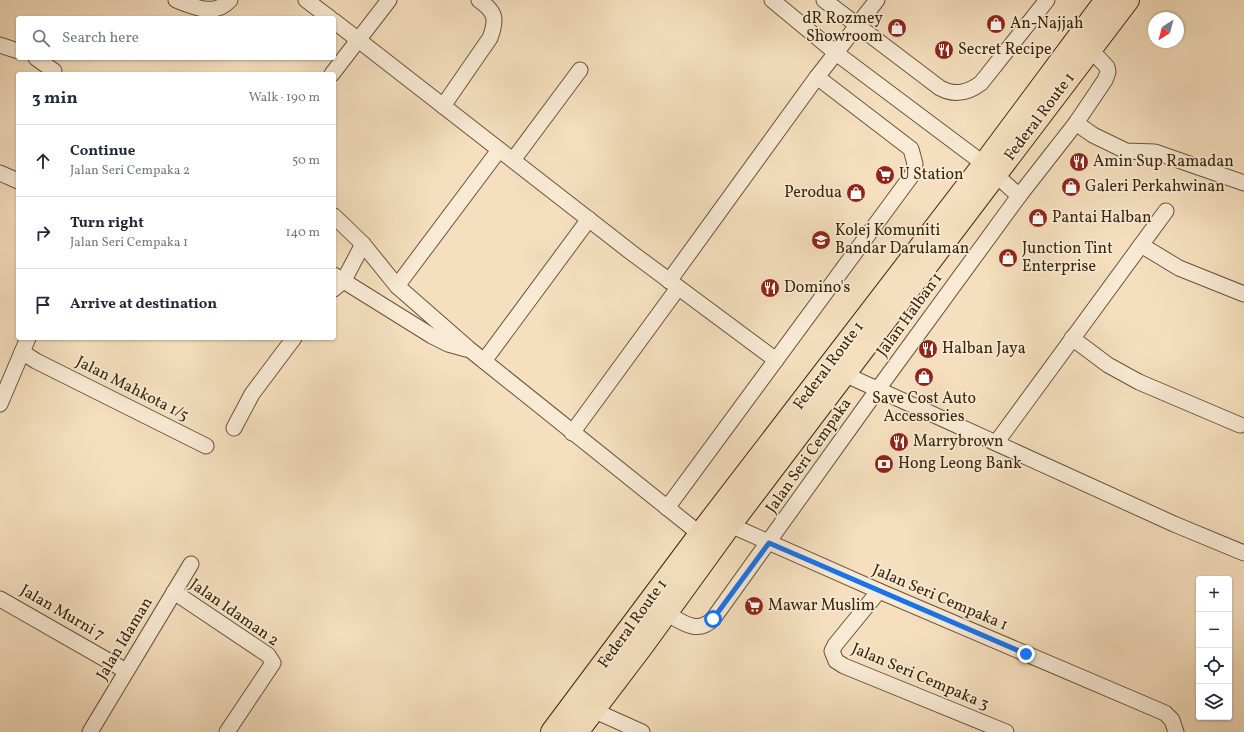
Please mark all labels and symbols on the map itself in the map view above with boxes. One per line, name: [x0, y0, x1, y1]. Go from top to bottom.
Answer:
place label: dR Rozmey Showroom: [802, 8, 883, 48]
north arrow: [1148, 12, 1184, 48]
shop icon: An-Najjah: [985, 13, 1007, 35]
place label: An-Najjah: [1010, 13, 1083, 35]
shop icon: dR Rozmey Showroom: [886, 17, 908, 39]
restaurant icon: Secret Recipe: [933, 39, 955, 61]
place label: Secret Recipe: [958, 39, 1052, 61]
street label: Federal Route 1: [999, 68, 1081, 166]
restaurant icon: Amin Sup Ramadan: [1068, 151, 1090, 173]
place label: Amin Sup Ramadan: [1093, 151, 1234, 173]
supermarket icon: U Station: [874, 164, 896, 186]
place label: U Station: [899, 164, 964, 186]
shop icon: Galeri Perkahwinan: [1060, 176, 1082, 198]
place label: Galeri Perkahwinan: [1085, 176, 1225, 198]
place label: Perodua: [784, 182, 842, 204]
shop icon: Perodua: [845, 182, 867, 204]
shop icon: Pantai Halban: [1027, 207, 1049, 229]
place label: Pantai Halban: [1052, 207, 1152, 229]
place label: Kolej Komuniti Bandar Darulaman: [835, 220, 969, 260]
school or university icon: Kolej Komuniti Bandar Darulaman: [810, 229, 832, 251]
place label: Junction Tint Enterprise: [1022, 238, 1113, 278]
shop icon: Junction Tint Enterprise: [997, 247, 1019, 269]
street label: Jalan Halban 1: [872, 268, 948, 362]
restaurant icon: Domino's: [759, 277, 781, 299]
place label: Domino's: [784, 277, 851, 299]
street label: Federal Route 1: [788, 317, 870, 415]
restaurant icon: Halban Jaya: [917, 338, 939, 360]
place label: Halban Jaya: [942, 338, 1026, 360]
street label: Jalan Mahkota 1/5: [72, 351, 192, 427]
shop icon: Save Cost Auto Accessories: [913, 366, 935, 388]
place label: Save Cost Auto Accessories: [872, 388, 976, 428]
street label: Jalan Seri Cempaka: [761, 394, 857, 518]
restaurant icon: Marrybrown: [888, 431, 910, 453]
place label: Marrybrown: [913, 431, 1004, 453]
bank icon: Hong Leong Bank: [873, 453, 895, 475]
place label: Hong Leong Bank: [898, 453, 1022, 475]
street label: Jalan Seri Cempaka 1: [869, 559, 1011, 637]
street label: Jalan Idaman 2: [185, 574, 283, 652]
street label: Federal Route 1: [593, 575, 673, 673]
street label: Jalan Murni 7: [16, 580, 109, 646]
street label: Jalan Idaman: [92, 593, 158, 685]
supermarket icon: Mawar Muslim: [743, 595, 765, 617]
place label: Mawar Muslim: [768, 595, 875, 617]
route start: [704, 610, 722, 628]
street label: Jalan Seri Cempaka 3: [848, 638, 992, 716]
route end: [1017, 645, 1035, 663]

